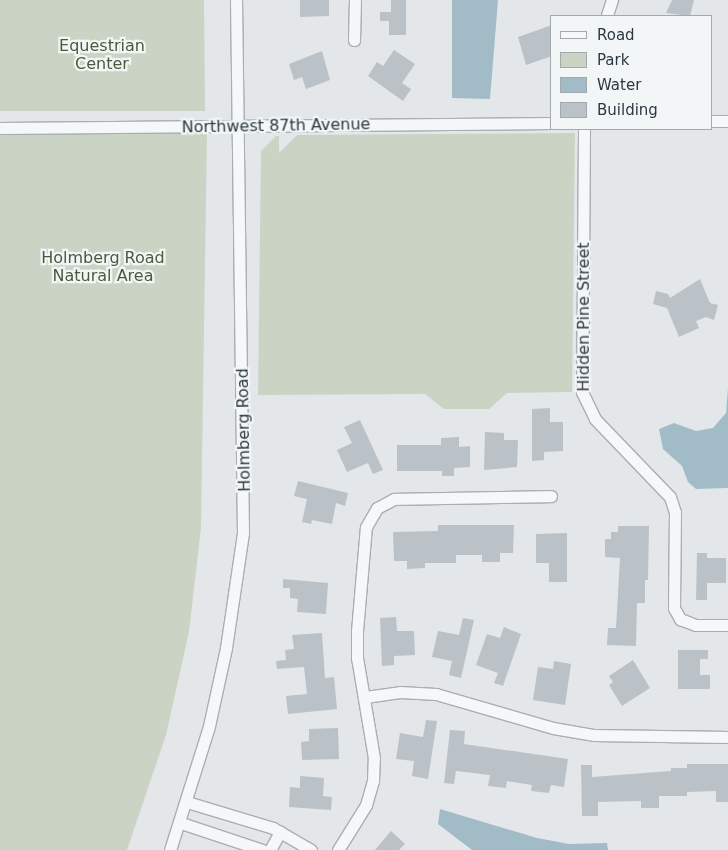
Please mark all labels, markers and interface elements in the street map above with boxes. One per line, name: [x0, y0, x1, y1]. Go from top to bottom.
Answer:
legend: [550, 15, 713, 130]
text: Road: [597, 26, 635, 44]
park label: Equestrian Center: [59, 36, 145, 74]
text: Park: [597, 51, 629, 69]
text: Water: [597, 76, 641, 94]
text: Building: [597, 101, 658, 119]
street label: Northwest 87th Avenue: [182, 115, 370, 137]
street label: Hidden Pine Street: [574, 242, 594, 392]
park label: Holmberg Road Natural Area: [41, 248, 165, 286]
street label: Holmberg Road: [233, 368, 255, 492]

